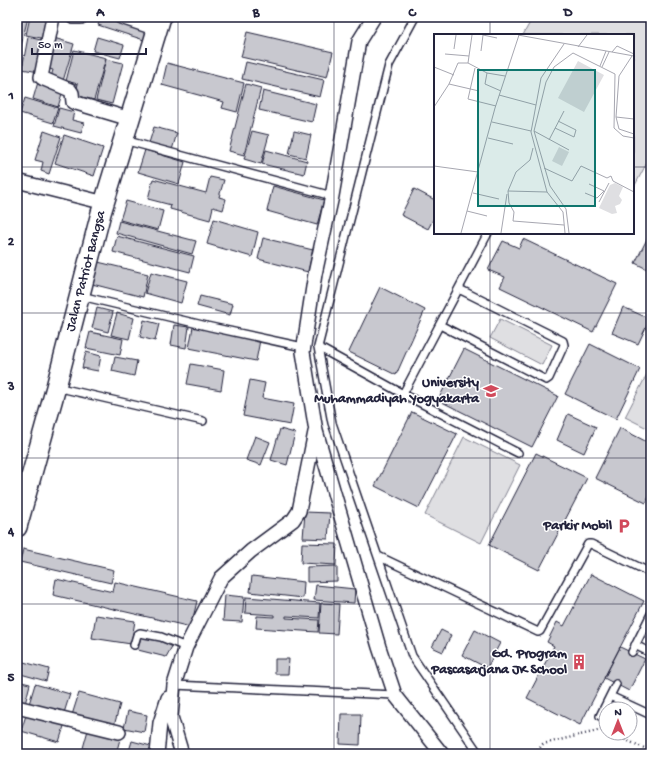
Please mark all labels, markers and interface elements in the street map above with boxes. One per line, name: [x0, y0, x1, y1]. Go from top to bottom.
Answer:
text: A: [95, 6, 105, 21]
text: B: [252, 6, 261, 21]
text: C: [407, 6, 417, 21]
text: D: [563, 6, 573, 21]
scale bar: [32, 30, 146, 56]
inset map: [434, 34, 634, 234]
text: 50 m: [38, 39, 63, 53]
text: 1: [7, 89, 14, 104]
street label: Jalan Patriot Bangsa: [62, 208, 110, 333]
text: 2: [8, 235, 15, 250]
place label: University Muhammadiyah Yogyakarta: [314, 375, 480, 408]
text: 3: [7, 380, 15, 395]
school or university icon: University Muhammadiyah Yogyakarta: [482, 382, 500, 400]
parking icon: Parkir Mobil: [615, 517, 633, 535]
place label: Parkir Mobil: [543, 518, 612, 535]
text: 4: [7, 525, 15, 540]
place label: Gd. Program Pascasarjana JK School: [431, 646, 567, 679]
building icon: Gd. Program Pascasarjana JK School: [570, 653, 588, 671]
text: 5: [8, 671, 15, 686]
north arrow: [598, 701, 638, 741]
text: N: [614, 707, 622, 719]

